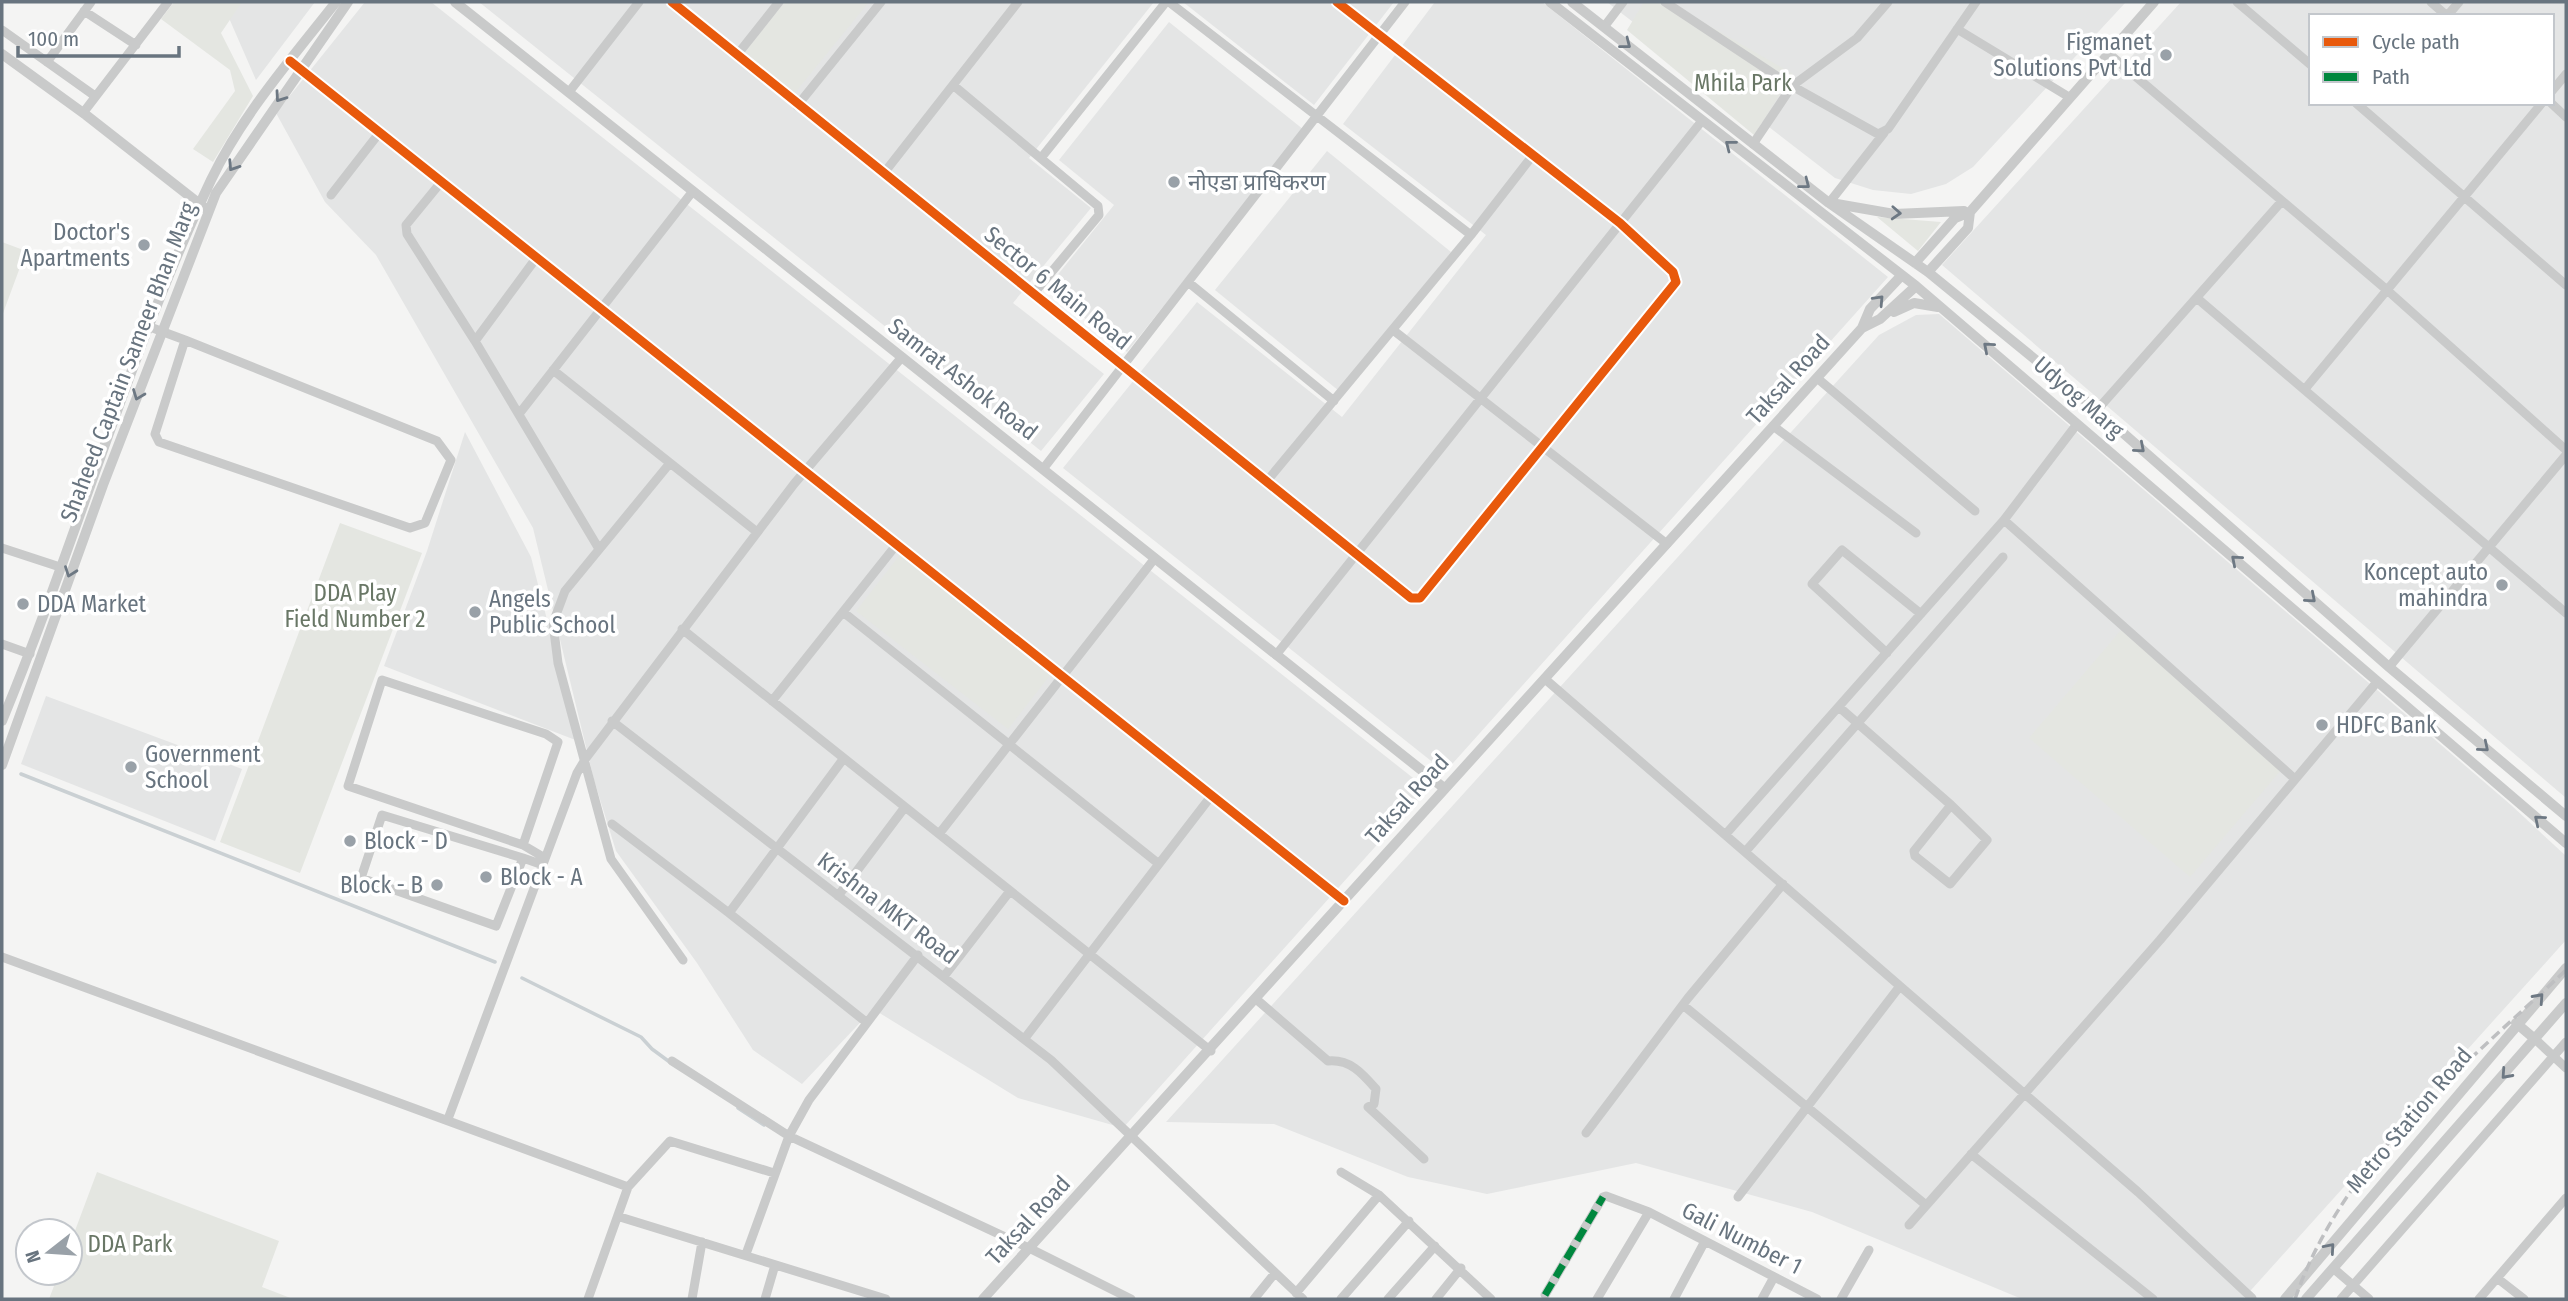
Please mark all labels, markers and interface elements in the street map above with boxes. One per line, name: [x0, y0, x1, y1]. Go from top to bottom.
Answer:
scale bar: [18, 14, 178, 58]
legend: [2309, 14, 2554, 105]
text: 100 m: [28, 26, 79, 52]
place label: Figmanet Solutions Pvt Ltd: [1993, 28, 2152, 82]
text: Cycle path: [2372, 29, 2460, 55]
one-way arrow: [1618, 35, 1630, 48]
marker: Figmanet Solutions Pvt Ltd: [2158, 47, 2174, 63]
text: Path: [2372, 64, 2410, 90]
park label: Mhila Park: [1694, 69, 1792, 97]
one-way arrow: [276, 89, 288, 102]
one-way arrow: [1726, 140, 1738, 153]
one-way arrow: [229, 158, 241, 171]
place label: नोएडा प्राधिकरण: [1188, 168, 1326, 196]
marker: नोएडा प्राधिकरण: [1166, 174, 1182, 190]
one-way arrow: [1797, 176, 1809, 189]
street label: Shaheed Captain Sameer Bhan Marg: [54, 198, 202, 526]
one-way arrow: [1891, 205, 1902, 220]
place label: Doctor's Apartments: [21, 218, 130, 272]
street label: Sector 6 Main Road: [979, 220, 1137, 356]
marker: Doctor's Apartments: [136, 237, 152, 253]
one-way arrow: [1870, 295, 1883, 308]
street label: Samrat Ashok Road: [883, 312, 1043, 446]
street label: Taksal Road: [1740, 328, 1836, 430]
one-way arrow: [1983, 343, 1996, 355]
street label: Udyog Marg: [2028, 350, 2130, 444]
one-way arrow: [133, 389, 147, 401]
one-way arrow: [2132, 440, 2145, 452]
one-way arrow: [2231, 556, 2244, 568]
place label: Koncept auto mahindra: [2363, 558, 2488, 612]
one-way arrow: [65, 565, 79, 577]
marker: Koncept auto mahindra: [2494, 577, 2510, 593]
park label: DDA Play Field Number 2: [284, 579, 426, 633]
place label: Angels Public School: [489, 585, 616, 639]
place label: DDA Market: [37, 590, 147, 618]
one-way arrow: [2303, 590, 2316, 602]
marker: DDA Market: [15, 596, 31, 612]
marker: Angels Public School: [467, 604, 483, 620]
place label: HDFC Bank: [2336, 711, 2437, 739]
marker: HDFC Bank: [2314, 717, 2330, 733]
one-way arrow: [2476, 738, 2489, 751]
place label: Government School: [145, 740, 261, 794]
street label: Taksal Road: [1359, 748, 1455, 850]
marker: Government School: [123, 759, 139, 775]
one-way arrow: [2534, 815, 2546, 828]
place label: Block - D: [364, 827, 448, 855]
marker: Block - D: [342, 833, 358, 849]
street label: Krishna MKT Road: [812, 846, 964, 970]
place label: Block - A: [500, 863, 583, 891]
marker: Block - A: [478, 869, 494, 885]
place label: Block - B: [340, 871, 423, 899]
marker: Block - B: [429, 877, 445, 893]
one-way arrow: [2531, 993, 2543, 1006]
street label: Metro Station Road: [2340, 1042, 2478, 1198]
one-way arrow: [2502, 1065, 2514, 1078]
street label: Taksal Road: [980, 1170, 1076, 1270]
street label: Gali Number 1: [1677, 1196, 1807, 1280]
north arrow: [14, 1217, 84, 1287]
park label: DDA Park: [88, 1230, 173, 1258]
one-way arrow: [2322, 1243, 2334, 1256]
text: N: [21, 1248, 46, 1266]

